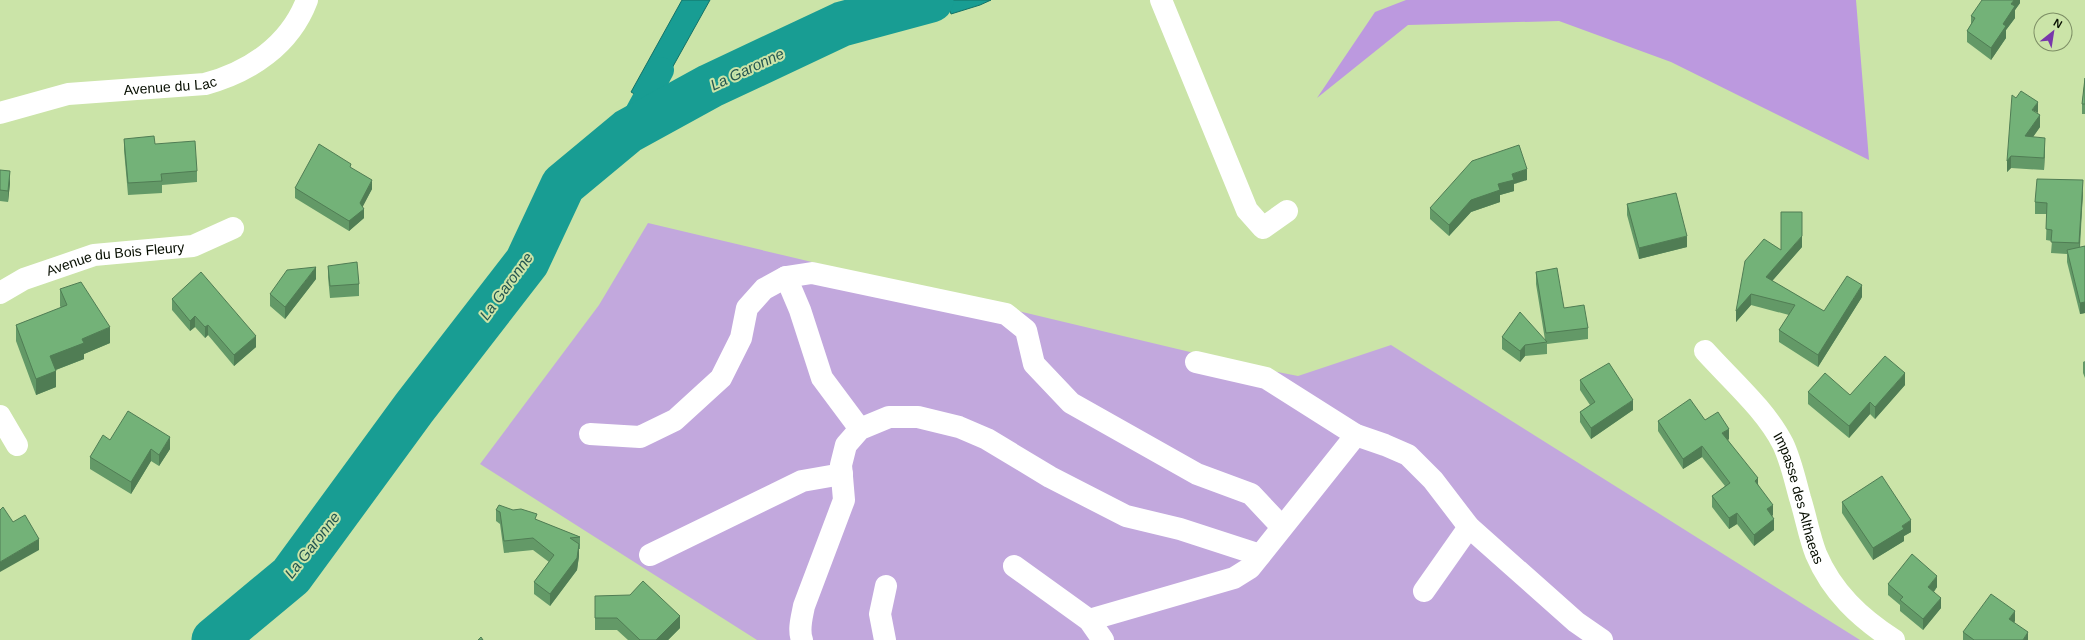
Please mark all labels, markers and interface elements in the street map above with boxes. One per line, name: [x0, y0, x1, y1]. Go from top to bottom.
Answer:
north arrow: [2033, 12, 2073, 52]
text: N: [2052, 16, 2064, 31]
water label: La Garonne: [708, 45, 786, 93]
street label: Avenue du Lac: [123, 73, 219, 98]
street label: Avenue du Bois Fleury: [44, 239, 185, 279]
water label: La Garonne: [476, 249, 536, 323]
street label: Impasse des Althaeas: [1770, 429, 1827, 566]
water label: La Garonne: [281, 509, 343, 581]

